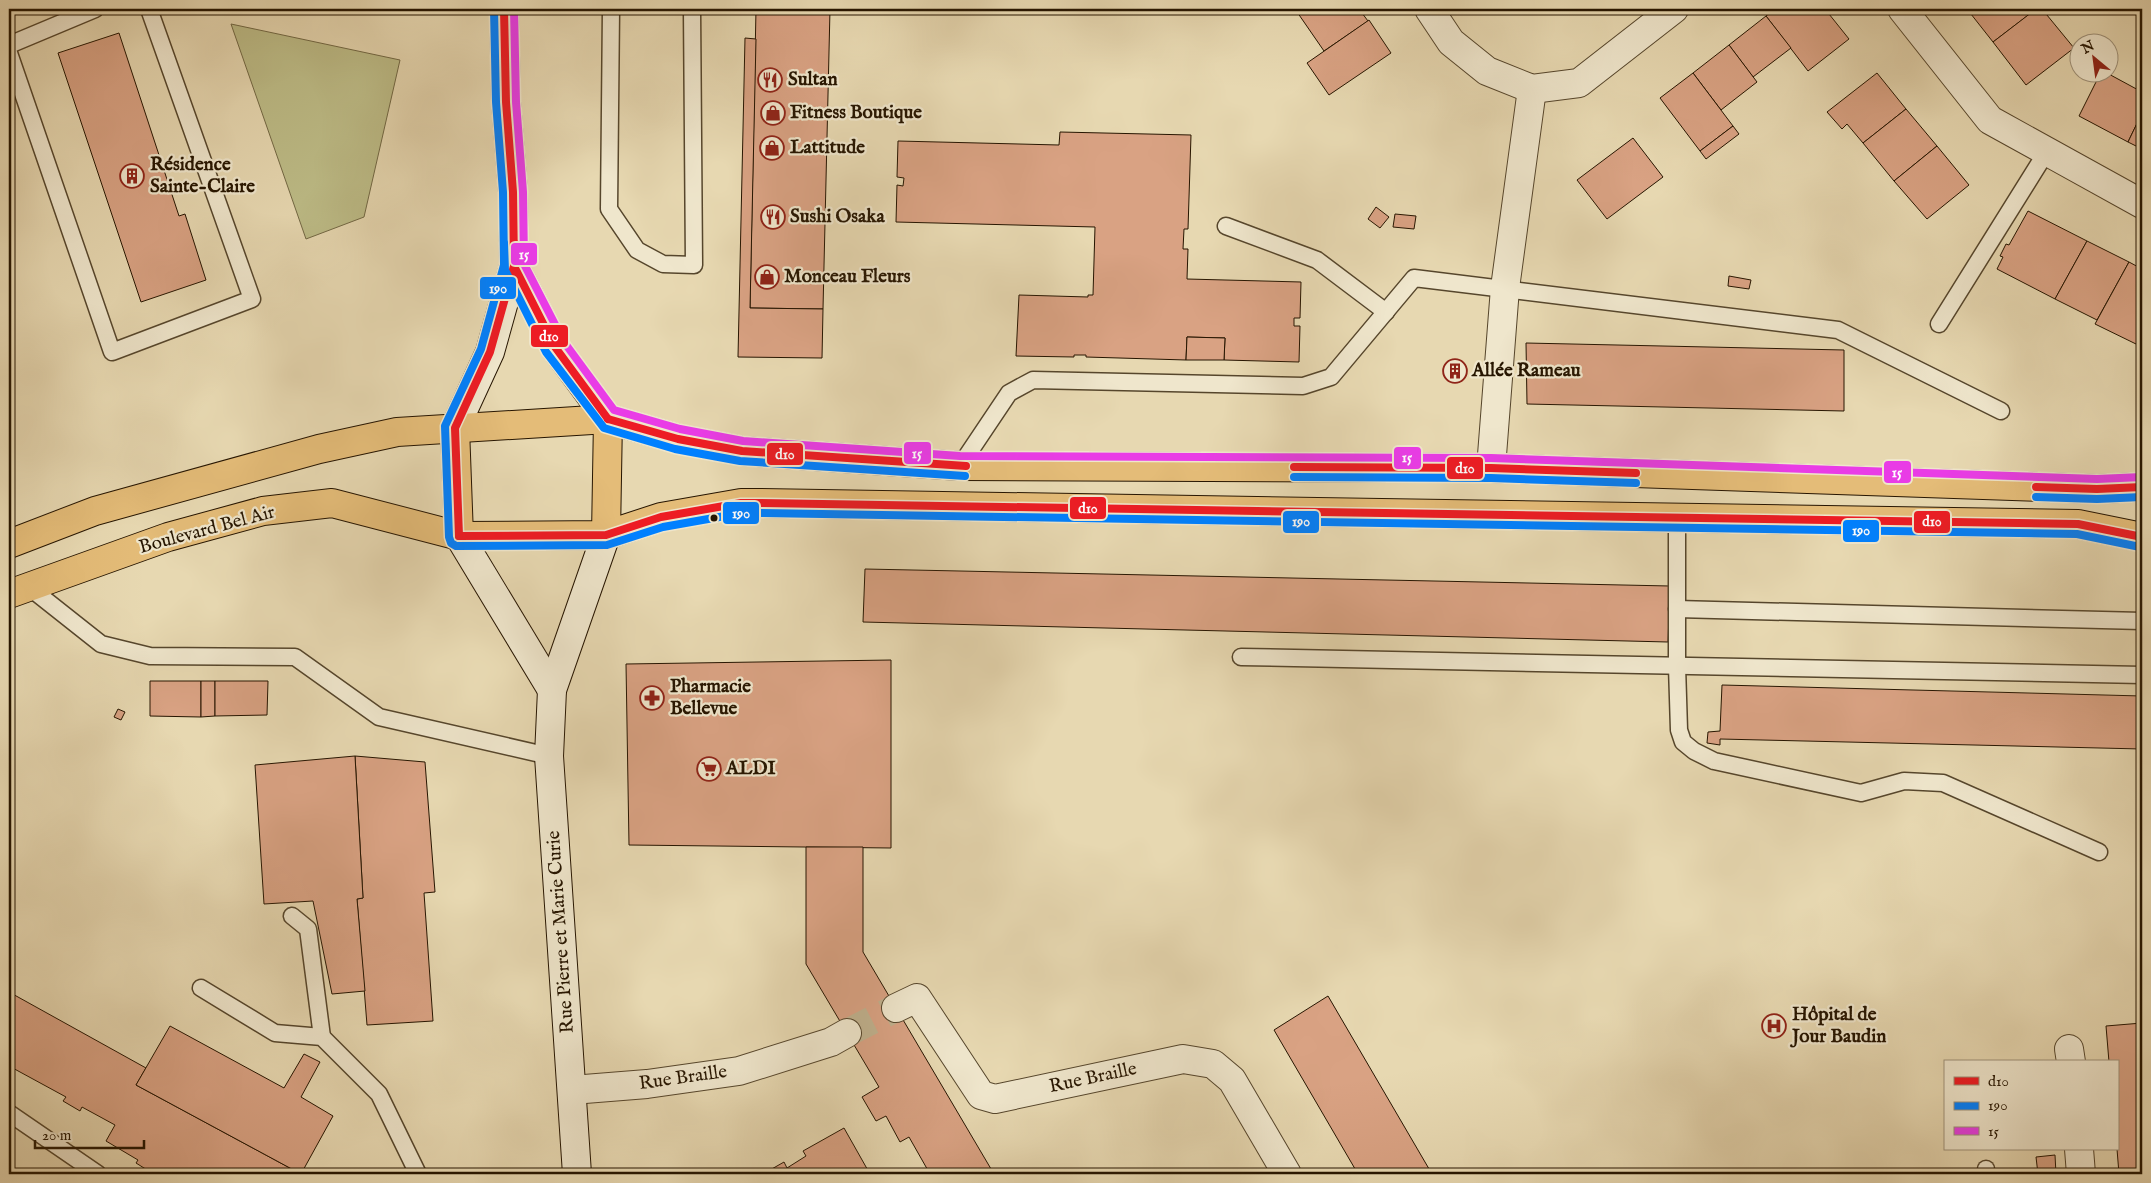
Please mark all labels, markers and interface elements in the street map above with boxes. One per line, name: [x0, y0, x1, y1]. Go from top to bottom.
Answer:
north arrow: [2068, 32, 2118, 82]
text: N: [2078, 37, 2098, 59]
restaurant icon: Sultan: [757, 67, 783, 93]
place label: Sultan: [788, 68, 838, 92]
shop icon: Fitness Boutique: [760, 100, 786, 126]
place label: Fitness Boutique: [790, 101, 922, 125]
shop icon: Lattitude: [759, 135, 785, 161]
place label: Lattitude: [790, 136, 865, 160]
place label: Résidence Sainte-Claire: [150, 153, 255, 199]
building icon: Résidence Sainte-Claire: [119, 163, 145, 189]
restaurant icon: Sushi Osaka: [760, 204, 786, 230]
place label: Sushi Osaka: [790, 205, 885, 229]
line badge: 15: [510, 242, 538, 266]
text: 15: [519, 246, 529, 264]
shop icon: Monceau Fleurs: [754, 264, 780, 290]
place label: Monceau Fleurs: [784, 265, 911, 289]
line badge: 190: [479, 276, 517, 300]
text: 190: [489, 280, 507, 298]
line badge: d10: [530, 324, 569, 348]
text: d10: [539, 328, 559, 346]
building icon: Allée Rameau: [1442, 358, 1468, 384]
place label: Allée Rameau: [1471, 359, 1581, 383]
line badge: 15: [903, 441, 932, 465]
line badge: d10: [766, 442, 804, 466]
text: 15: [912, 445, 922, 463]
text: d10: [775, 446, 795, 464]
line badge: 15: [1393, 446, 1422, 470]
text: 15: [1402, 449, 1412, 467]
line badge: d10: [1446, 456, 1484, 480]
text: d10: [1455, 460, 1475, 478]
line badge: 15: [1883, 460, 1912, 484]
text: 15: [1892, 464, 1902, 482]
line badge: d10: [1069, 496, 1107, 520]
street label: Boulevard Bel Air: [136, 500, 278, 560]
text: d10: [1078, 500, 1098, 518]
line badge: 190: [722, 501, 760, 525]
text: 190: [732, 505, 750, 523]
line badge: 190: [1282, 510, 1320, 534]
line badge: d10: [1913, 510, 1951, 534]
unlabelled marker: [709, 513, 719, 523]
text: 190: [1292, 513, 1310, 531]
text: d10: [1922, 513, 1942, 531]
line badge: 190: [1842, 519, 1880, 543]
text: 190: [1852, 522, 1870, 540]
place label: Pharmacie Bellevue: [670, 675, 751, 721]
pharmacy icon: Pharmacie Bellevue: [639, 685, 665, 711]
supermarket icon: ALDI: [696, 756, 722, 782]
place label: ALDI: [725, 757, 776, 781]
street label: Rue Pierre et Marie Curie: [542, 830, 580, 1034]
place label: Hôpital de Jour Baudin: [1789, 1003, 1886, 1049]
hospital icon: Hôpital de Jour Baudin: [1761, 1013, 1787, 1039]
street label: Rue Braille: [1047, 1057, 1139, 1099]
street label: Rue Braille: [637, 1060, 729, 1096]
legend: [1944, 1060, 2118, 1150]
text: d10: [1988, 1072, 2009, 1091]
text: 190: [1988, 1096, 2008, 1115]
scale bar: [35, 1118, 144, 1150]
text: 15: [1988, 1122, 2000, 1141]
text: 20 m: [42, 1126, 72, 1145]

